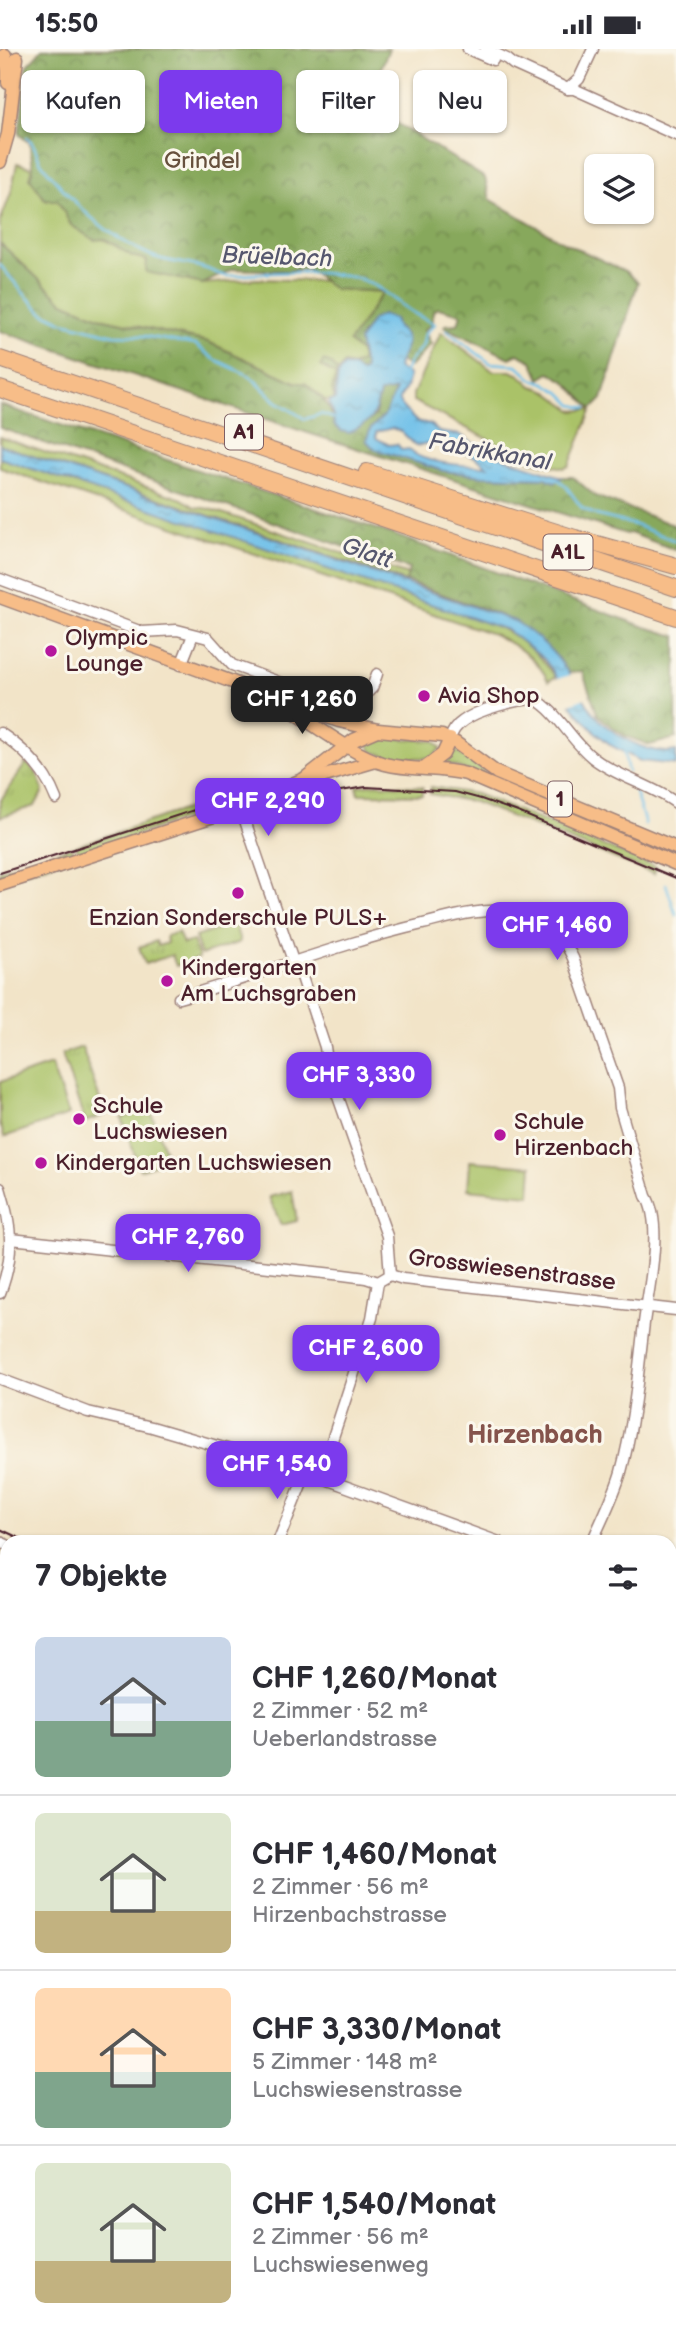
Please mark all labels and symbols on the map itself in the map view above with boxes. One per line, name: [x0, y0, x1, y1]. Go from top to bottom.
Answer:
park label: Grindel: [164, 147, 240, 175]
water label: Brüelbach: [221, 241, 333, 273]
road number: A1: [225, 415, 263, 449]
water label: Fabrikkanal: [426, 427, 555, 477]
water label: Glatt: [338, 531, 397, 575]
road number: A1L: [544, 535, 592, 569]
place label: Olympic Lounge: [65, 624, 148, 678]
marker: Olympic Lounge: [43, 643, 59, 659]
pin: CHF 1,260: [222, 677, 382, 736]
place label: Avia Shop: [438, 682, 540, 710]
marker: Avia Shop: [416, 688, 432, 704]
pin: CHF 2,290: [188, 779, 348, 838]
road number: 1: [548, 781, 572, 817]
marker: Enzian Sonderschule PULS+: [230, 885, 246, 901]
pin: CHF 1,460: [477, 902, 637, 962]
place label: Enzian Sonderschule PULS+: [89, 904, 387, 932]
place label: Kindergarten Am Luchsgraben: [181, 954, 356, 1008]
marker: Kindergarten Am Luchsgraben: [159, 973, 175, 989]
pin: CHF 3,330: [279, 1053, 439, 1112]
place label: Schule Luchswiesen: [93, 1092, 228, 1146]
place label: Schule Hirzenbach: [514, 1108, 633, 1162]
marker: Schule Luchswiesen: [71, 1111, 87, 1127]
marker: Schule Hirzenbach: [492, 1127, 508, 1143]
place label: Kindergarten Luchswiesen: [55, 1149, 332, 1177]
marker: Kindergarten Luchswiesen: [33, 1155, 49, 1171]
pin: CHF 2,760: [108, 1215, 268, 1274]
street label: Grosswiesenstrasse: [407, 1243, 617, 1297]
pin: CHF 2,600: [286, 1325, 446, 1385]
district label: Hirzenbach: [467, 1420, 603, 1451]
pin: CHF 1,540: [197, 1441, 357, 1501]

